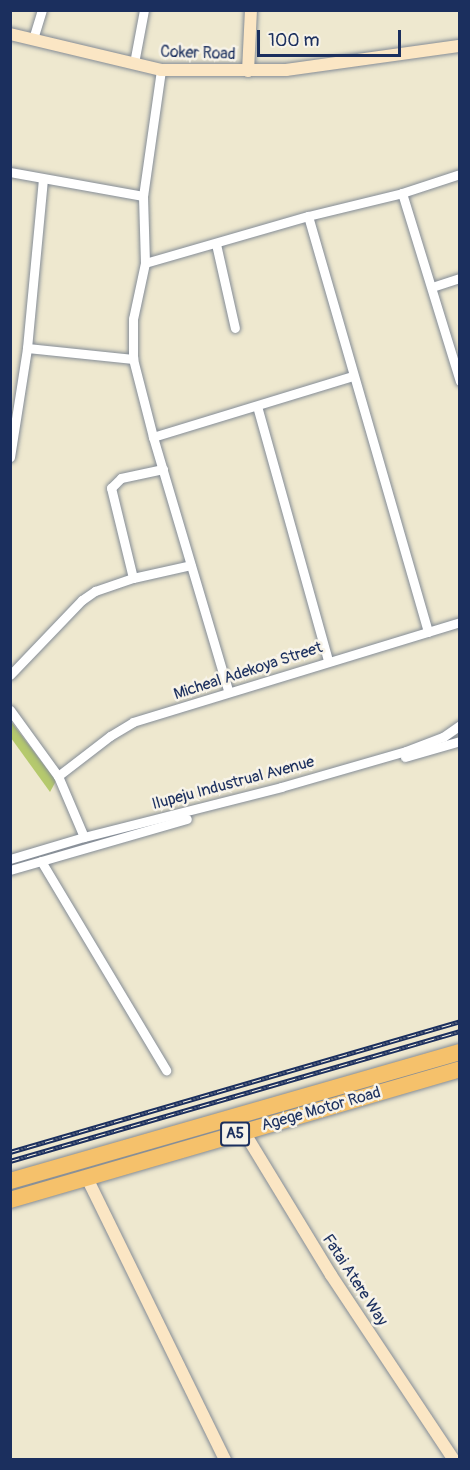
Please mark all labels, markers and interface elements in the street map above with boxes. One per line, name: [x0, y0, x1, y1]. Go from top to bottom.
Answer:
scale bar: [260, 18, 404, 56]
text: 100 m: [268, 29, 320, 52]
street label: Coker Road: [160, 42, 236, 64]
street label: Micheal Adekoya Street: [171, 638, 325, 704]
street label: Ilupeju Industrual Avenue: [150, 752, 316, 814]
street label: Agege Motor Road: [259, 1083, 383, 1135]
road number: A5: [220, 1122, 250, 1146]
street label: Fatai Atere Way: [318, 1231, 392, 1329]

